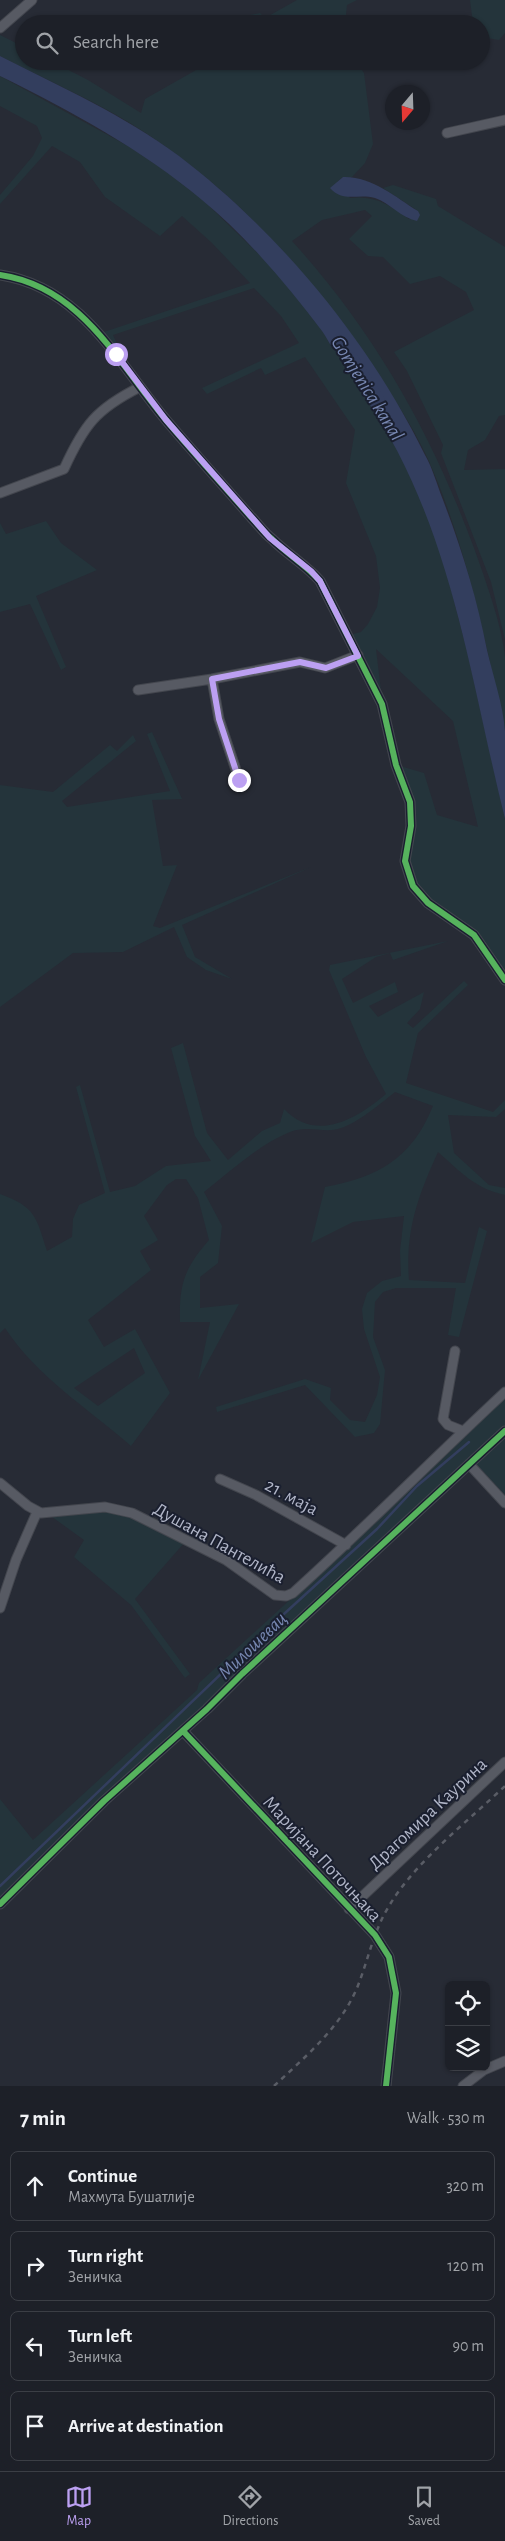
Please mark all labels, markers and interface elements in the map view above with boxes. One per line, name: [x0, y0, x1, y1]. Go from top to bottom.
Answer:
search box: [15, 15, 490, 70]
icon: search: [33, 29, 61, 57]
text: Search here: [73, 33, 159, 52]
north arrow: [385, 85, 430, 130]
water label: Gomjenica kanal: [327, 333, 407, 444]
route start: [105, 343, 128, 366]
route end: [228, 769, 251, 792]
street label: 21. маја: [262, 1476, 321, 1519]
street label: Душана Пантелића: [150, 1499, 289, 1587]
water label: Милошевац: [214, 1608, 291, 1683]
street label: Драгомира Каурина: [365, 1754, 491, 1874]
street label: Маријана Поточњака: [259, 1793, 385, 1926]
map controls: [445, 1981, 490, 2071]
button: locate: [445, 1981, 490, 2026]
button: layers: [445, 2026, 490, 2071]
text: 7 min: [20, 2108, 66, 2129]
text: Walk · 530 m: [407, 2110, 485, 2126]
text: Continue: [68, 2167, 137, 2186]
icon: ahead: [21, 2172, 49, 2200]
text: 320 m: [446, 2178, 484, 2194]
text: Махмута Бушатлије: [68, 2189, 195, 2205]
text: Turn right: [68, 2247, 143, 2266]
icon: right: [21, 2252, 49, 2280]
text: 120 m: [447, 2258, 484, 2274]
text: Зеничка: [68, 2269, 122, 2285]
text: Turn left: [68, 2327, 132, 2346]
icon: left: [21, 2332, 49, 2360]
text: 90 m: [453, 2338, 484, 2354]
text: Зеничка: [68, 2349, 122, 2365]
icon: arrive: [21, 2412, 49, 2440]
text: Arrive at destination: [68, 2417, 224, 2436]
tab: Map: [65, 2483, 93, 2530]
tab: Directions: [223, 2483, 278, 2530]
tab: Saved: [408, 2483, 440, 2530]

